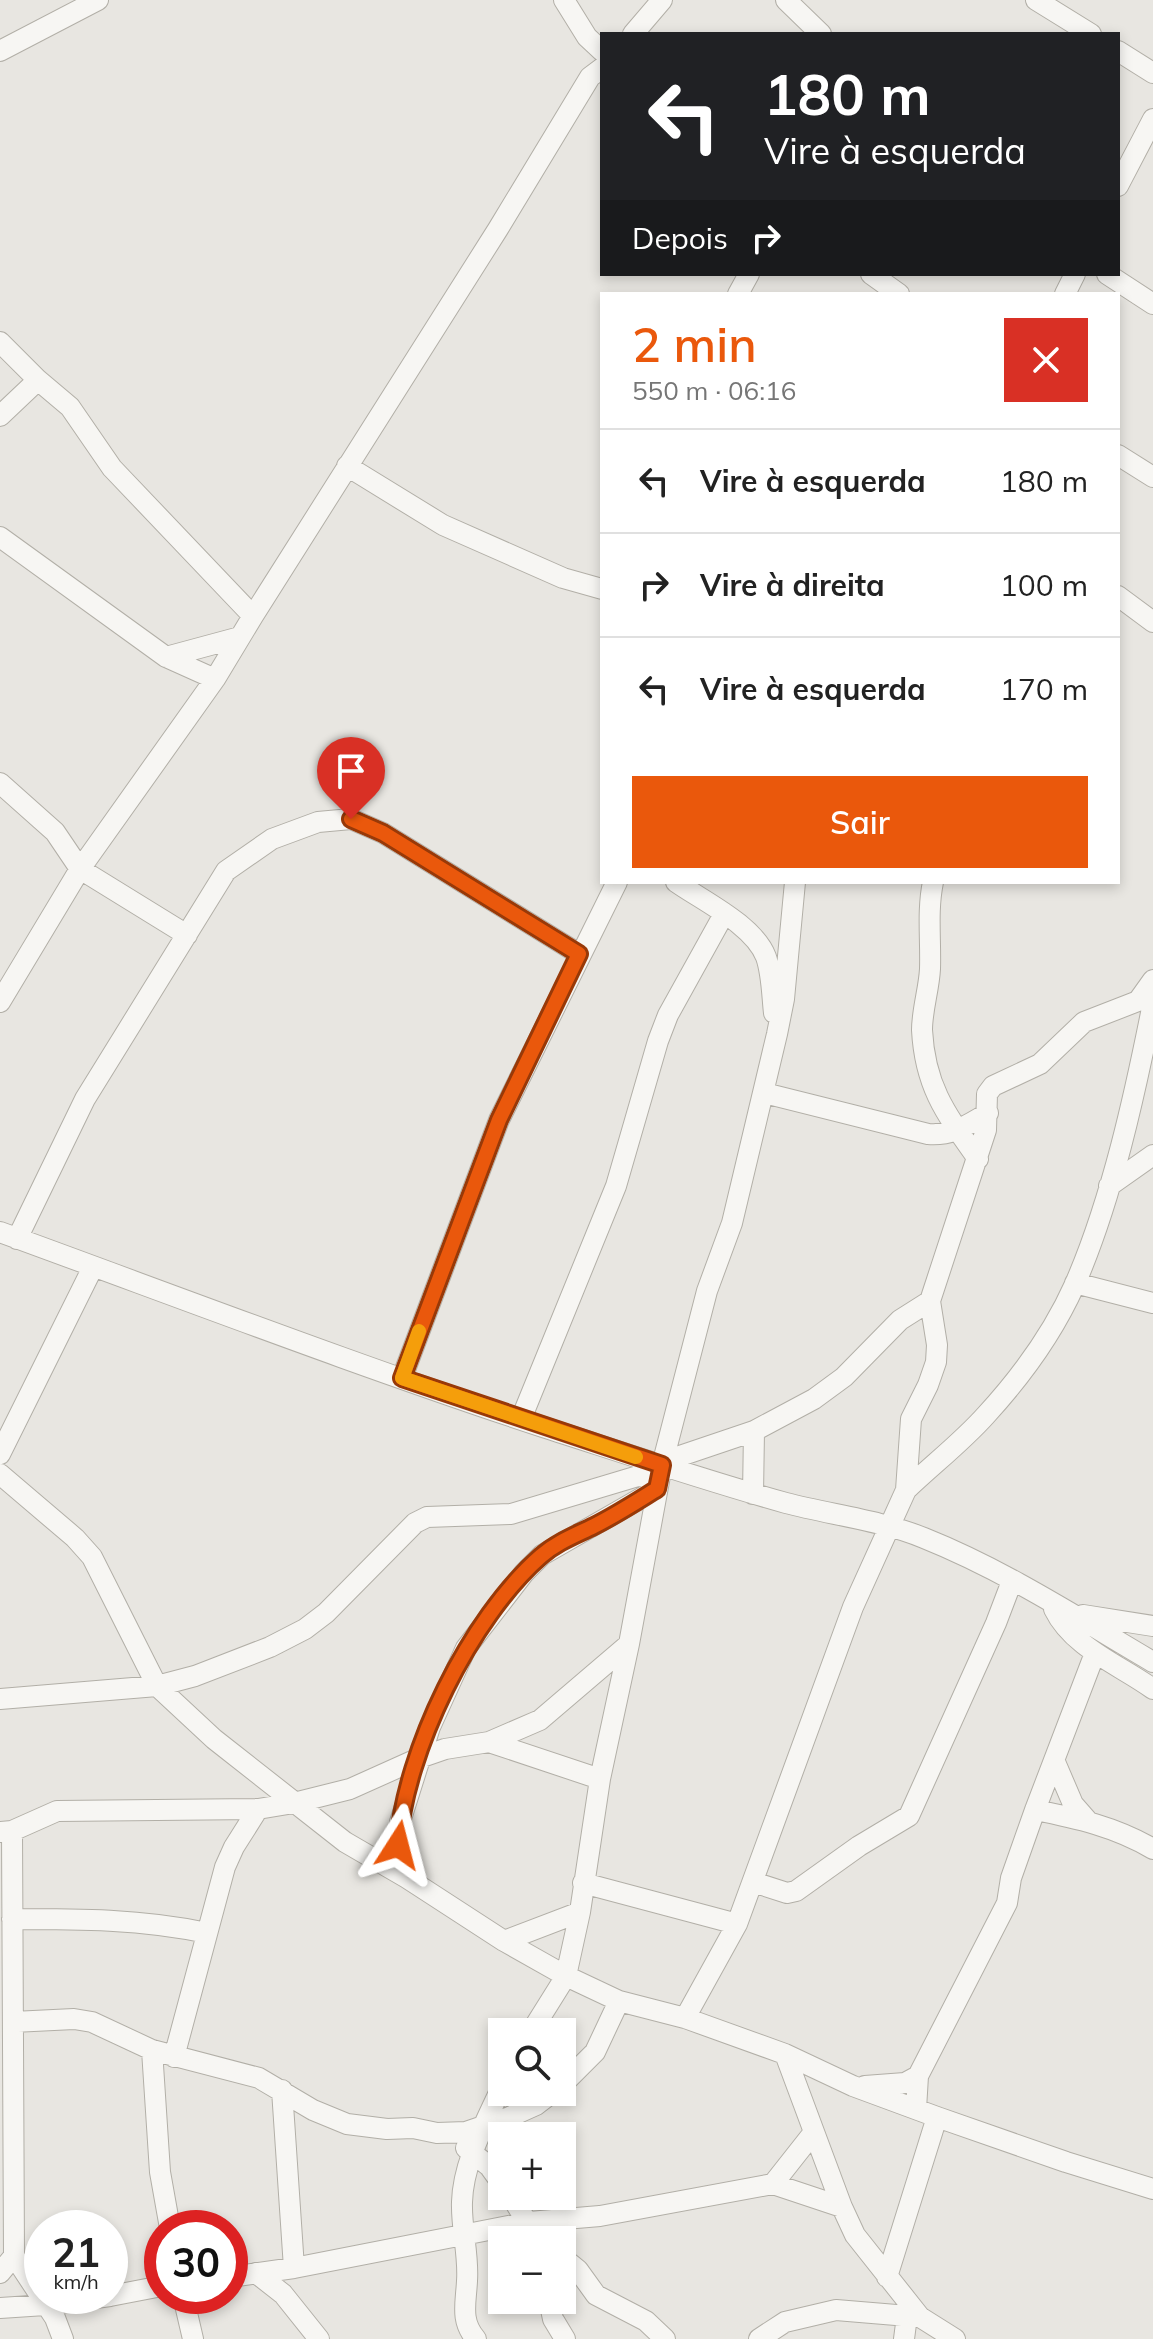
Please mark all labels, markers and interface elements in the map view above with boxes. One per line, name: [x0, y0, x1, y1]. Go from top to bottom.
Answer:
text: 180 m: [764, 59, 931, 129]
icon: left: [632, 64, 736, 168]
text: Vire à esquerda: [764, 128, 1026, 173]
icon: right: [744, 216, 788, 260]
text: Depois: [632, 219, 728, 257]
text: 2 min: [632, 314, 757, 374]
button: close: [1004, 318, 1088, 402]
text: 550 m · 06:16: [632, 374, 796, 407]
icon: left: [632, 459, 676, 503]
text: Vire à esquerda: [700, 462, 926, 500]
text: 180 m: [1000, 462, 1088, 500]
icon: right: [632, 563, 676, 607]
text: Vire à direita: [700, 566, 885, 604]
text: 100 m: [1000, 566, 1088, 604]
icon: left: [632, 667, 676, 711]
text: Vire à esquerda: [700, 670, 926, 708]
text: 170 m: [1000, 670, 1088, 708]
pin: [317, 737, 385, 819]
icon: arrive: [329, 749, 373, 793]
button: Sair: [632, 776, 1088, 868]
position arrow: [356, 1803, 440, 1887]
map controls: [488, 2018, 576, 2314]
button: search: [488, 2018, 576, 2106]
button: +: [488, 2122, 576, 2210]
speed limit sign: 30: [144, 2210, 248, 2314]
button: −: [488, 2226, 576, 2314]
text: 21: [52, 2227, 100, 2277]
text: km/h: [53, 2269, 99, 2294]

